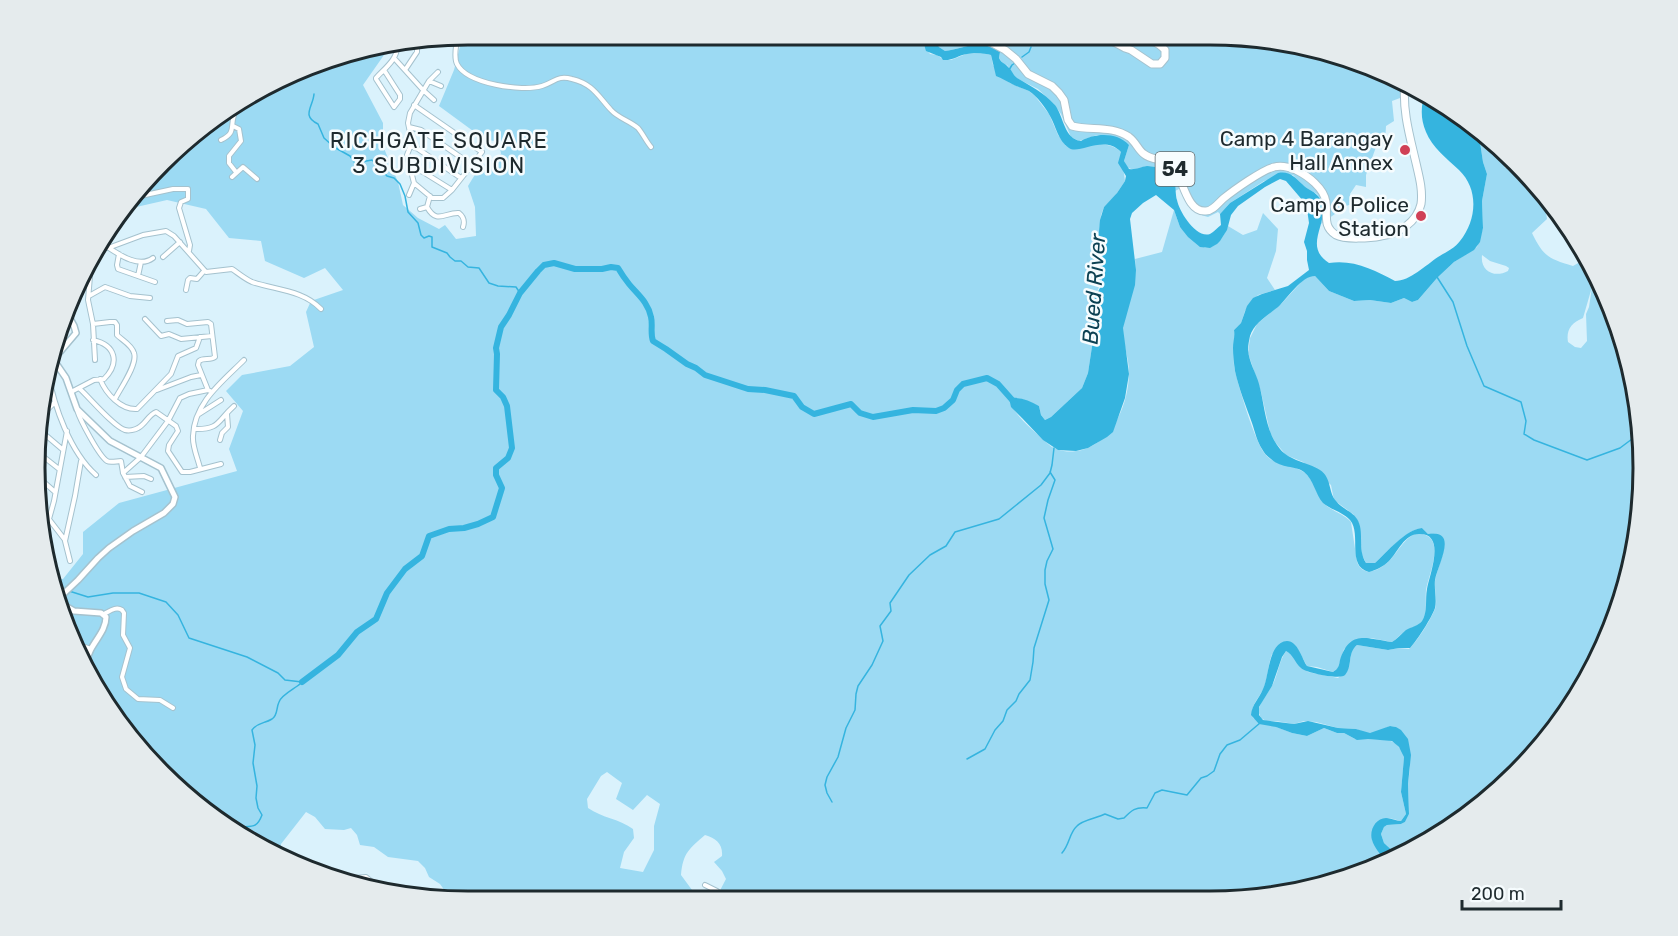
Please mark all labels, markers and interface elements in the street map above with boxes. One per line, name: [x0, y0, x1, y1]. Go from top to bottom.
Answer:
place label: Camp 4 Barangay Hall Annex: [1220, 126, 1393, 175]
district label: RICHGATE SQUARE 3 SUBDIVISION: [330, 127, 548, 179]
marker: Camp 4 Barangay Hall Annex: [1398, 143, 1412, 157]
road number: 54: [1156, 152, 1194, 186]
place label: Camp 6 Police Station: [1270, 192, 1409, 241]
marker: Camp 6 Police Station: [1414, 209, 1428, 223]
water label: Bued River: [1077, 231, 1111, 345]
scale bar: [1462, 873, 1561, 911]
text: 200 m: [1471, 883, 1525, 905]

